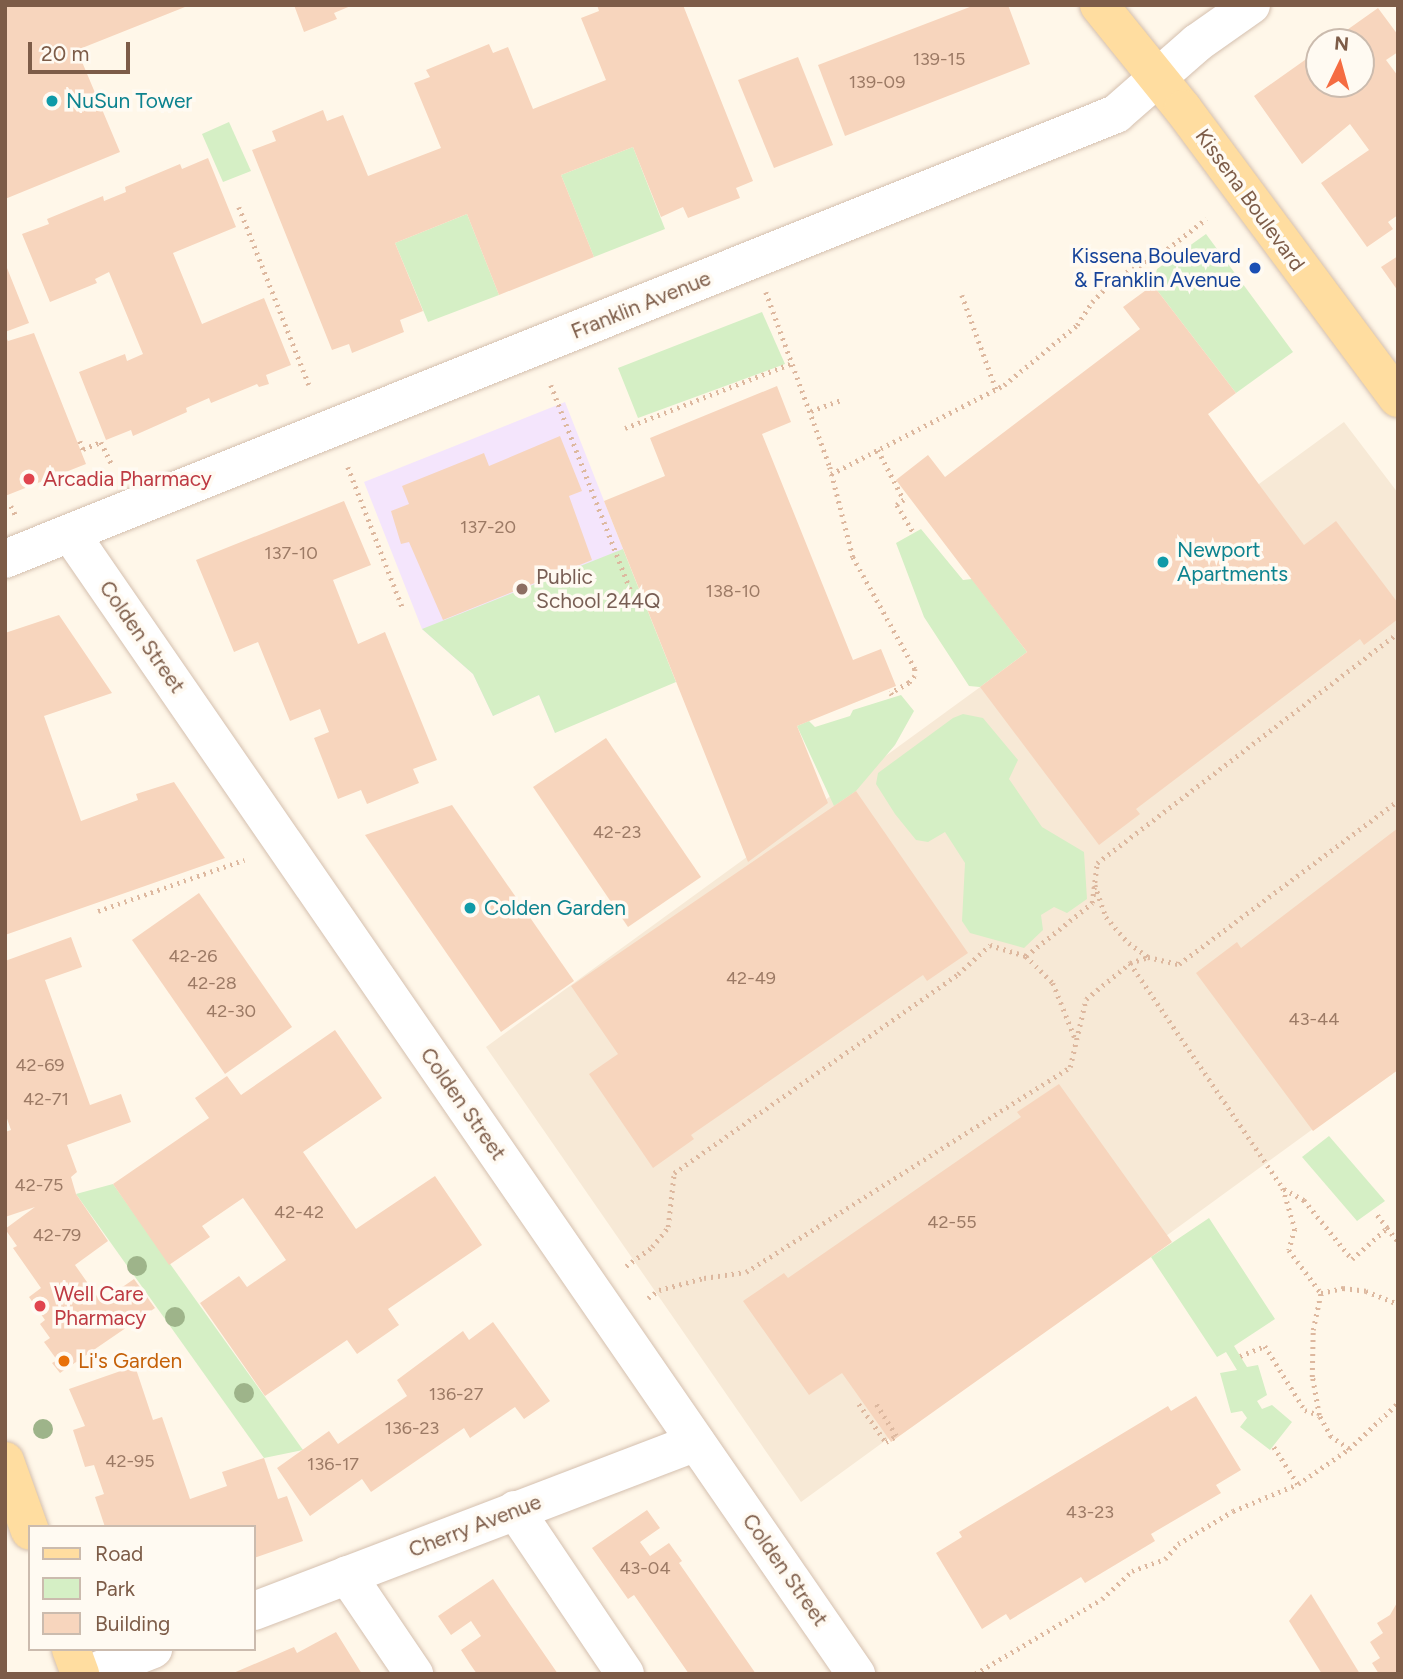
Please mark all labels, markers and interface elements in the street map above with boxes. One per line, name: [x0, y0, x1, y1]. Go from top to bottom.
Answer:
scale bar: [32, 28, 133, 72]
north arrow: [1305, 28, 1375, 98]
text: N: [1333, 31, 1350, 56]
text: 20 m: [41, 41, 89, 66]
house number: 139-15: [913, 48, 965, 70]
house number: 139-09: [849, 71, 905, 93]
place label: NuSun Tower: [66, 88, 192, 114]
marker: NuSun Tower: [44, 93, 60, 109]
street label: Kissena Boulevard: [1190, 124, 1310, 276]
place label: Kissena Boulevard & Franklin Avenue: [1071, 243, 1241, 293]
marker: Kissena Boulevard & Franklin Avenue: [1247, 260, 1263, 276]
street label: Franklin Avenue: [568, 266, 714, 344]
place label: Arcadia Pharmacy: [43, 466, 212, 492]
marker: Arcadia Pharmacy: [21, 471, 37, 487]
house number: 137-20: [460, 516, 516, 538]
place label: Newport Apartments: [1177, 537, 1288, 587]
house number: 137-10: [264, 542, 318, 564]
marker: Newport Apartments: [1155, 554, 1171, 570]
place label: Public School 244Q: [536, 564, 660, 614]
street label: Colden Street: [94, 576, 190, 698]
house number: 138-10: [706, 580, 760, 602]
marker: Public School 244Q: [514, 581, 530, 597]
house number: 42-23: [593, 821, 641, 843]
place label: Colden Garden: [484, 895, 626, 921]
marker: Colden Garden: [462, 900, 478, 916]
house number: 42-26: [169, 945, 217, 967]
house number: 42-49: [726, 967, 776, 989]
house number: 42-28: [187, 972, 237, 994]
house number: 42-30: [206, 1000, 256, 1022]
house number: 43-44: [1289, 1008, 1339, 1030]
street label: Colden Street: [415, 1043, 511, 1165]
house number: 42-69: [15, 1054, 65, 1076]
house number: 42-71: [23, 1088, 69, 1110]
house number: 42-75: [15, 1174, 63, 1196]
house number: 42-42: [274, 1201, 324, 1223]
house number: 42-55: [927, 1211, 977, 1233]
house number: 42-79: [33, 1224, 81, 1246]
place label: Well Care Pharmacy: [54, 1281, 146, 1331]
marker: Well Care Pharmacy: [32, 1298, 48, 1314]
place label: Li's Garden: [78, 1348, 182, 1374]
marker: Li's Garden: [56, 1353, 72, 1369]
house number: 136-27: [429, 1383, 483, 1405]
house number: 136-23: [385, 1417, 439, 1439]
house number: 42-95: [105, 1450, 155, 1472]
house number: 136-17: [307, 1453, 359, 1475]
street label: Cherry Avenue: [405, 1489, 545, 1563]
house number: 43-23: [1066, 1501, 1114, 1523]
street label: Colden Street: [737, 1509, 833, 1631]
legend: [28, 1525, 256, 1651]
text: Road: [95, 1541, 143, 1566]
house number: 43-04: [619, 1557, 671, 1579]
text: Park: [95, 1576, 135, 1601]
text: Building: [95, 1611, 170, 1636]

